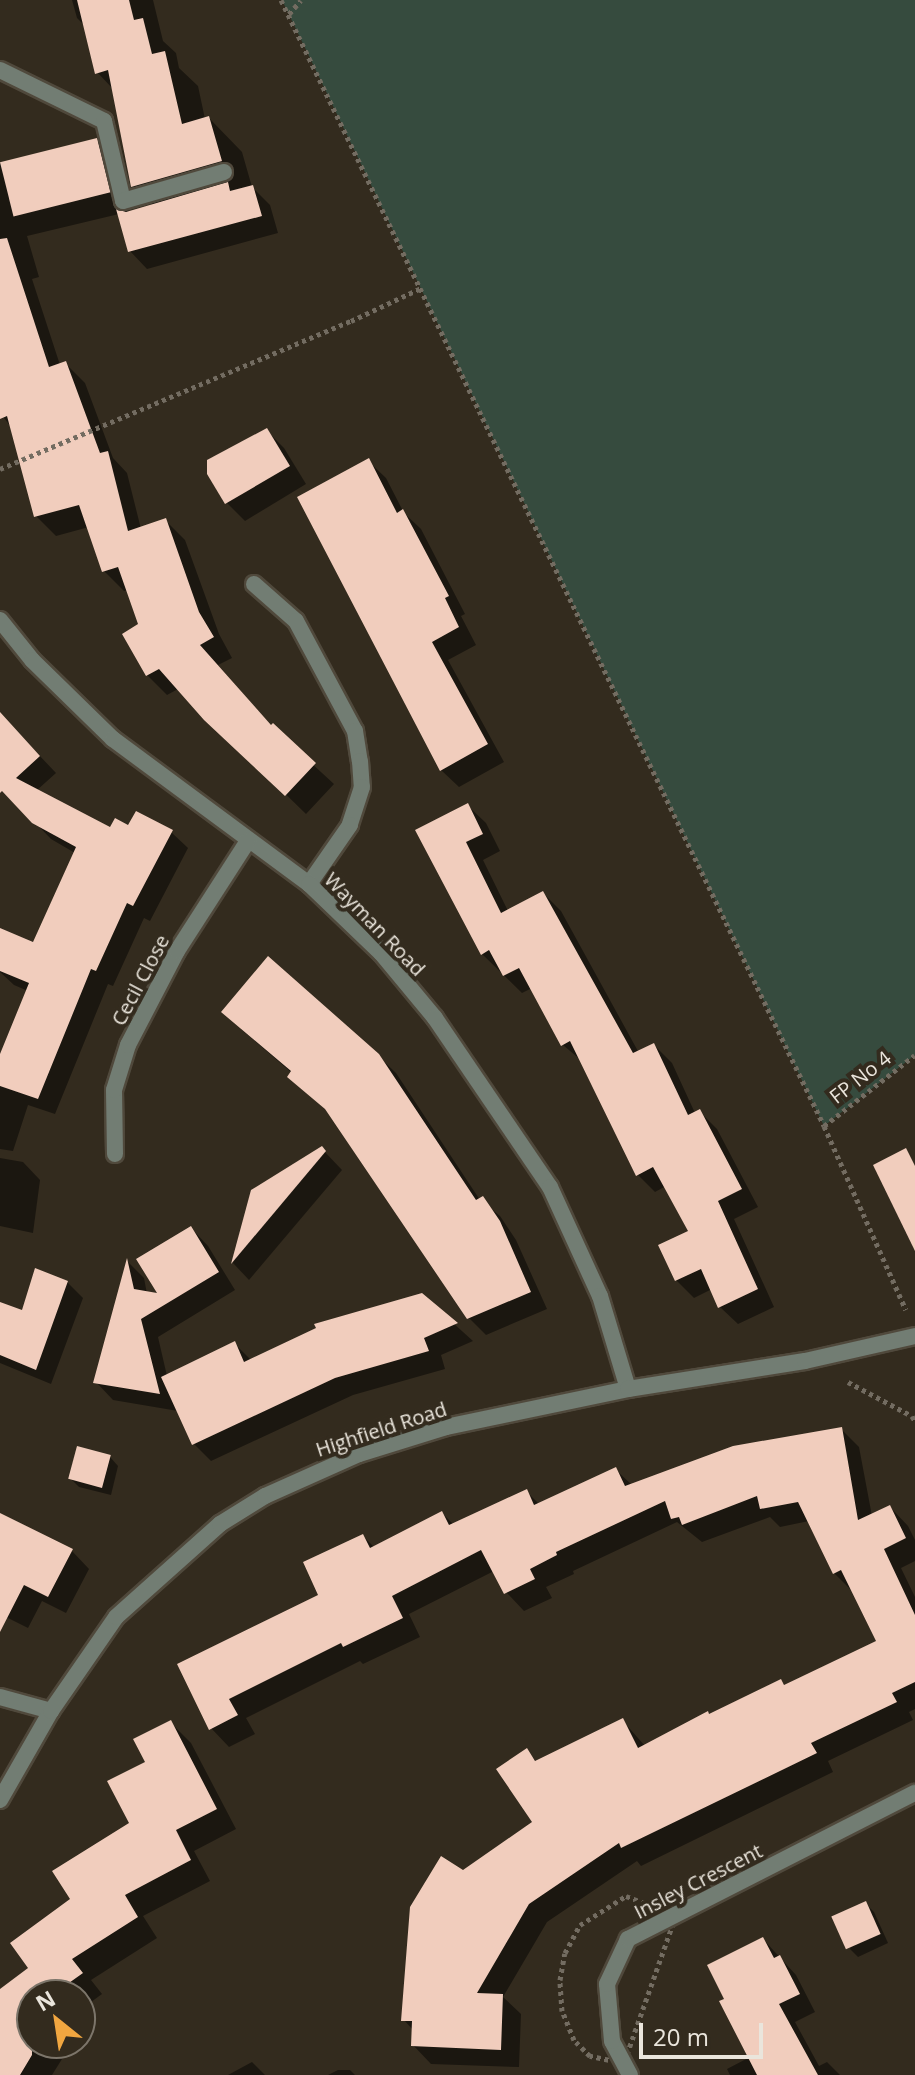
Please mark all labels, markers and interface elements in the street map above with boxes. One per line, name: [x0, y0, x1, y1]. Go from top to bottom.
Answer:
street label: Wayman Road: [320, 867, 430, 981]
street label: Cecil Close: [106, 931, 174, 1029]
street label: FP No 4: [825, 1046, 895, 1108]
street label: Highfield Road: [313, 1397, 449, 1461]
street label: Insley Crescent: [630, 1838, 766, 1924]
north arrow: [16, 1979, 96, 2059]
text: N: [30, 1982, 60, 2017]
scale bar: [643, 2007, 767, 2057]
text: 20 m: [653, 2020, 709, 2053]

